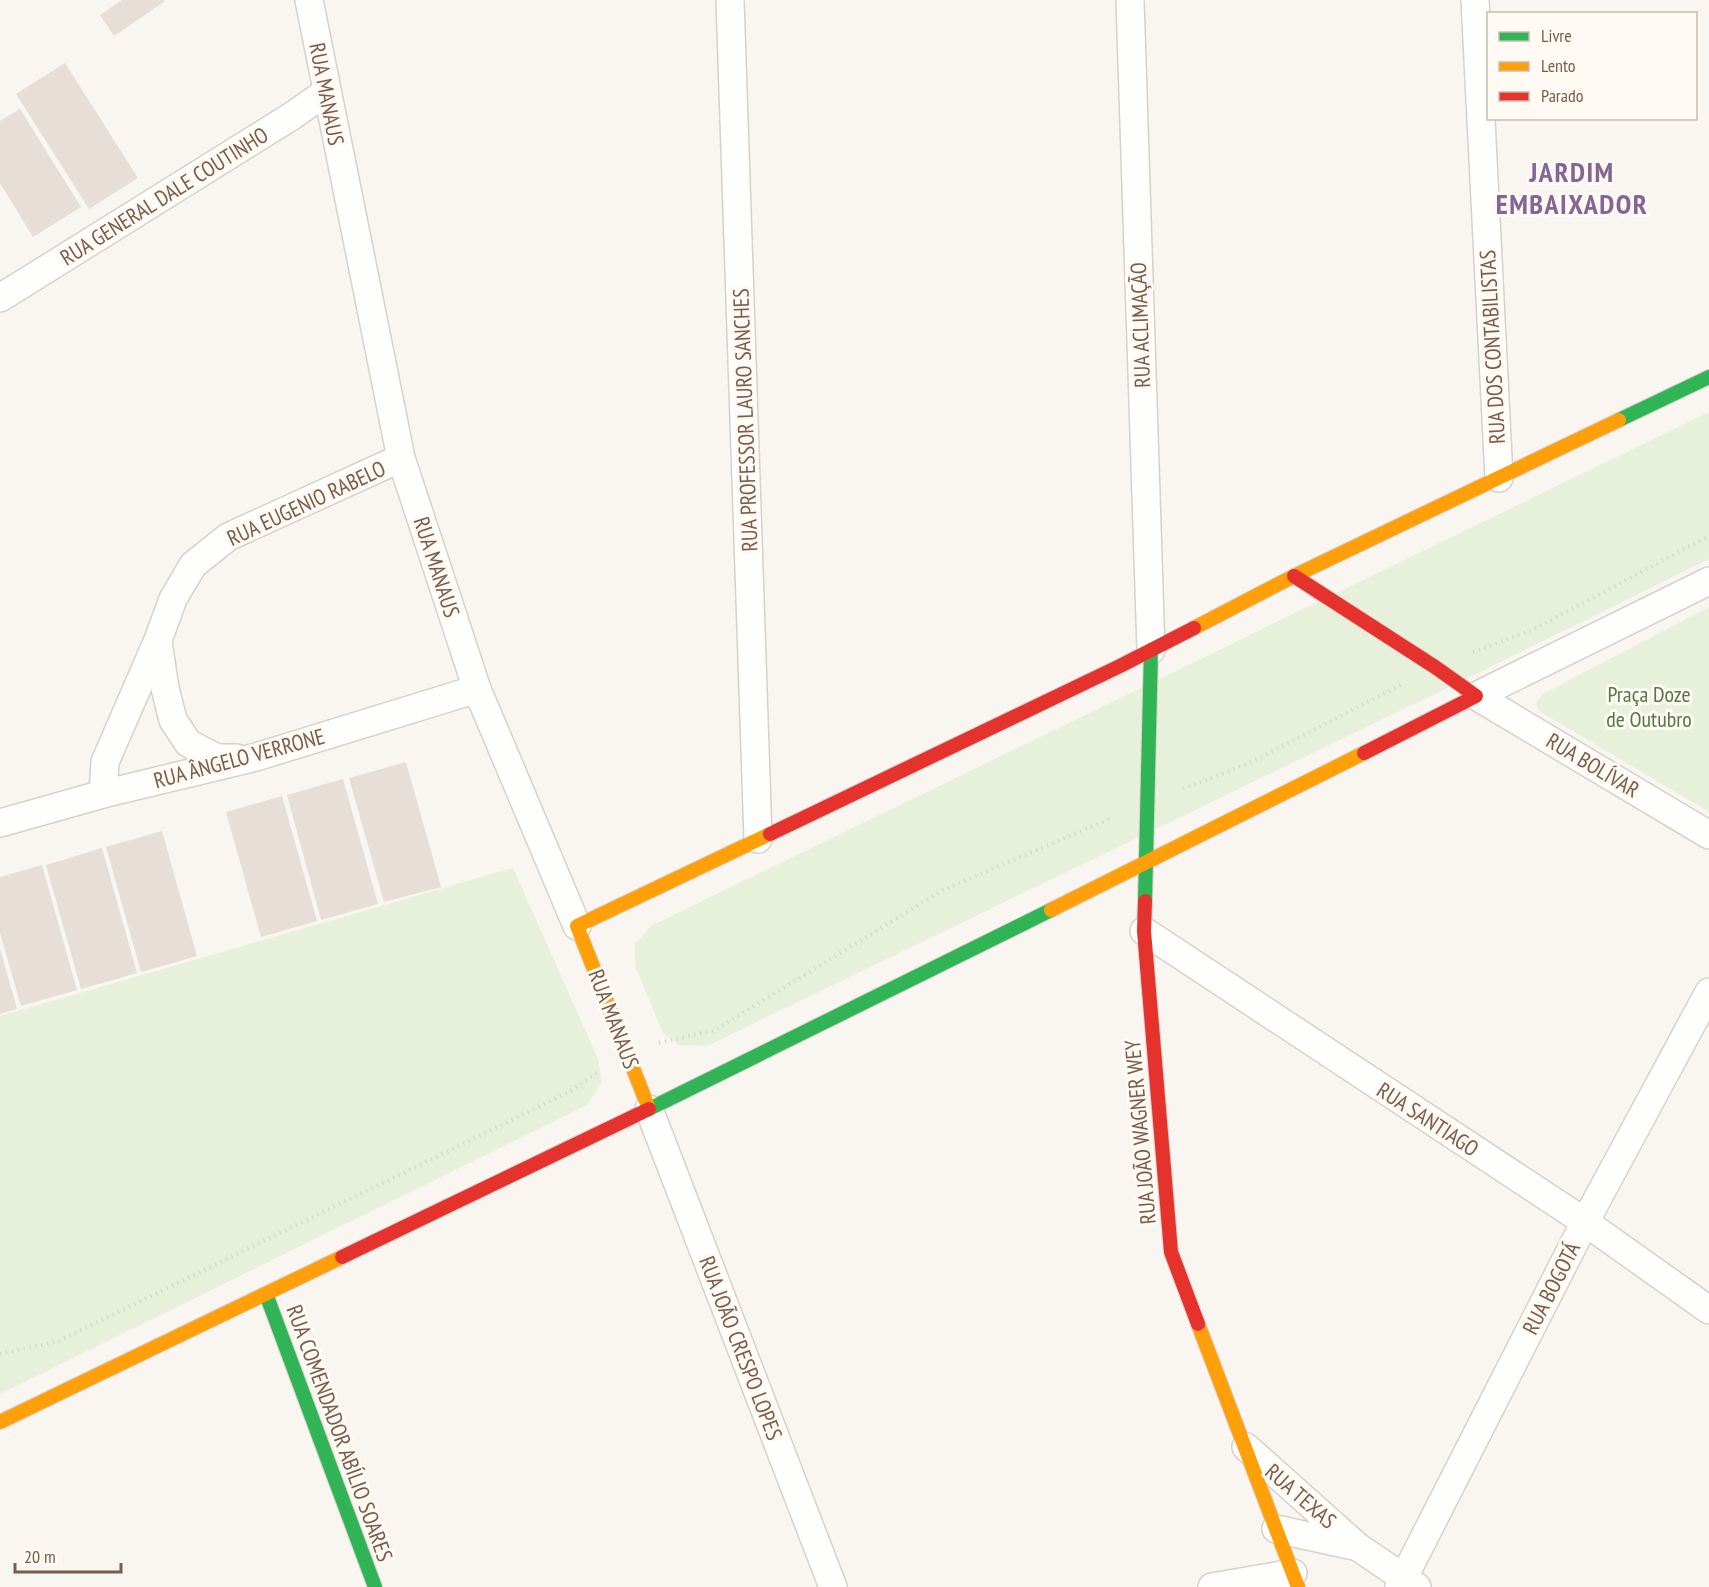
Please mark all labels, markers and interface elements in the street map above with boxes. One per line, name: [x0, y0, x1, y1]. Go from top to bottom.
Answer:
legend: [1487, 12, 1697, 120]
text: Livre: [1541, 24, 1572, 47]
street label: RUA MANAUS: [303, 40, 351, 148]
text: Lento: [1541, 54, 1576, 77]
text: Parado: [1541, 84, 1584, 107]
street label: RUA GENERAL DALE COUTINHO: [55, 121, 273, 271]
district label: JARDIM EMBAIXADOR: [1496, 153, 1648, 222]
street label: RUA DOS CONTABILISTAS: [1473, 249, 1511, 445]
street label: RUA ACLIMAÇÃO: [1124, 262, 1156, 388]
street label: RUA PROFESSOR LAURO SANCHES: [726, 288, 764, 552]
street label: RUA EUGENIO RABELO: [222, 454, 390, 552]
street label: RUA MANAUS: [408, 513, 466, 621]
park label: Praça Doze de Outubro: [1606, 680, 1692, 733]
street label: RUA ÂNGELO VERRONE: [150, 722, 328, 794]
street label: RUA BOLÍVAR: [1541, 726, 1645, 804]
street label: RUA MANAUS: [582, 965, 646, 1073]
street label: RUA JOÃO WAGNER WEY: [1118, 1039, 1162, 1225]
street label: RUA SANTIAGO: [1372, 1076, 1484, 1162]
street label: RUA BOGOTÁ: [1516, 1237, 1586, 1339]
street label: RUA JOÃO CRESPO LOPES: [693, 1252, 789, 1444]
street label: RUA COMENDADOR ABÍLIO SOARES: [281, 1301, 399, 1565]
street label: RUA TEXAS: [1260, 1457, 1342, 1535]
scale bar: [15, 1536, 122, 1574]
text: 20 m: [24, 1545, 56, 1568]

